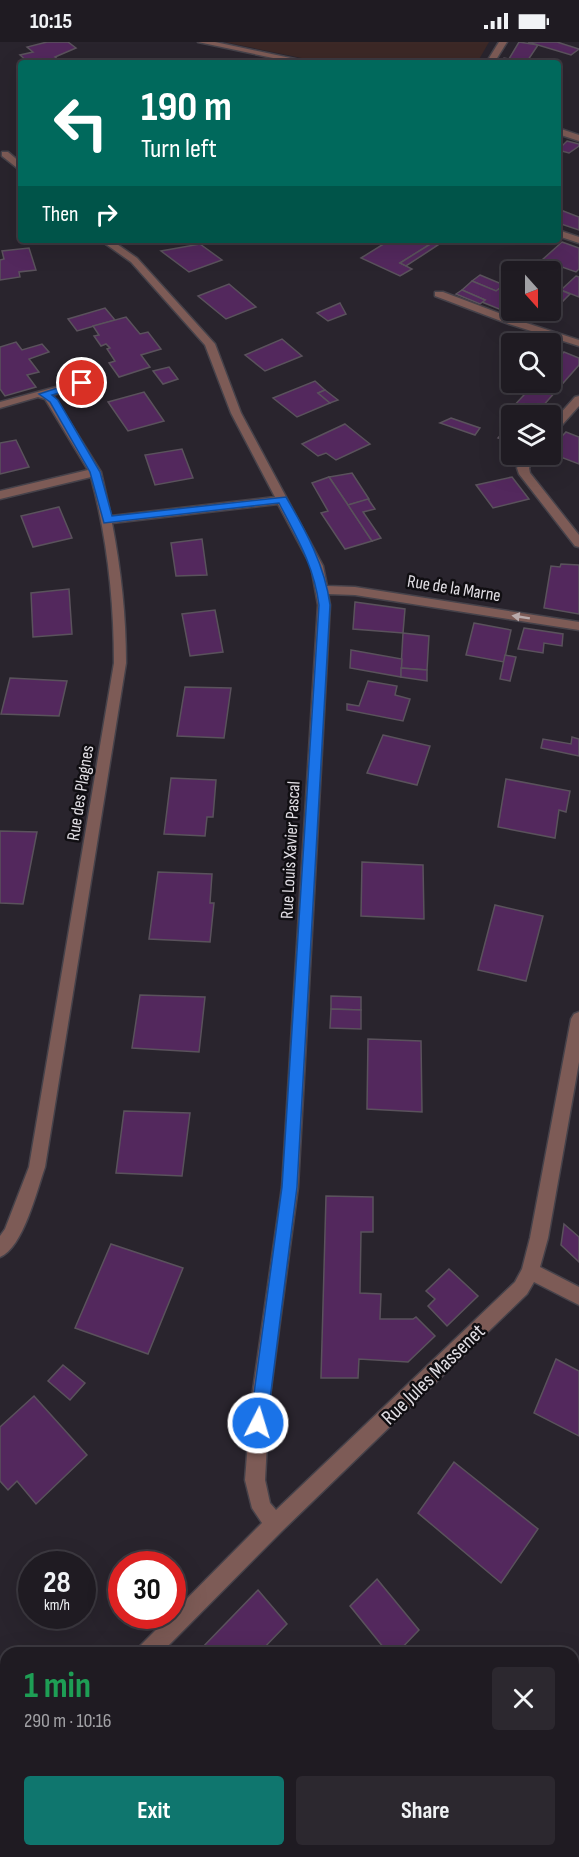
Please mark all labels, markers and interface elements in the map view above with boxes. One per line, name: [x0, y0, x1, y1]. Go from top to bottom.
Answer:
text: 10:15: [30, 8, 72, 35]
text: 190 m: [141, 82, 232, 133]
icon: left: [42, 84, 120, 162]
text: Turn left: [141, 133, 217, 165]
icon: right: [90, 198, 123, 231]
text: Then: [42, 201, 78, 228]
north arrow: [501, 261, 561, 321]
map controls: [501, 261, 561, 465]
button: search: [501, 333, 561, 393]
pin: [56, 357, 107, 408]
icon: arrive: [65, 366, 98, 399]
button: layers: [501, 405, 561, 465]
street label: Rue de la Marne: [406, 571, 502, 606]
one-way arrow: [512, 612, 531, 621]
street label: Rue des Plagnes: [63, 744, 98, 842]
street label: Rue Louis Xavier Pascal: [276, 781, 305, 919]
street label: Rue Jules Massenet: [376, 1319, 490, 1430]
position arrow: [226, 1391, 290, 1455]
speed limit sign: 30: [108, 1551, 186, 1629]
text: 28: [43, 1565, 71, 1601]
text: km/h: [44, 1596, 70, 1615]
text: 1 min: [24, 1665, 91, 1708]
button: close: [492, 1667, 555, 1730]
text: 290 m · 10:16: [24, 1709, 112, 1733]
button: Exit: [24, 1776, 284, 1845]
button: Share: [296, 1776, 555, 1845]

